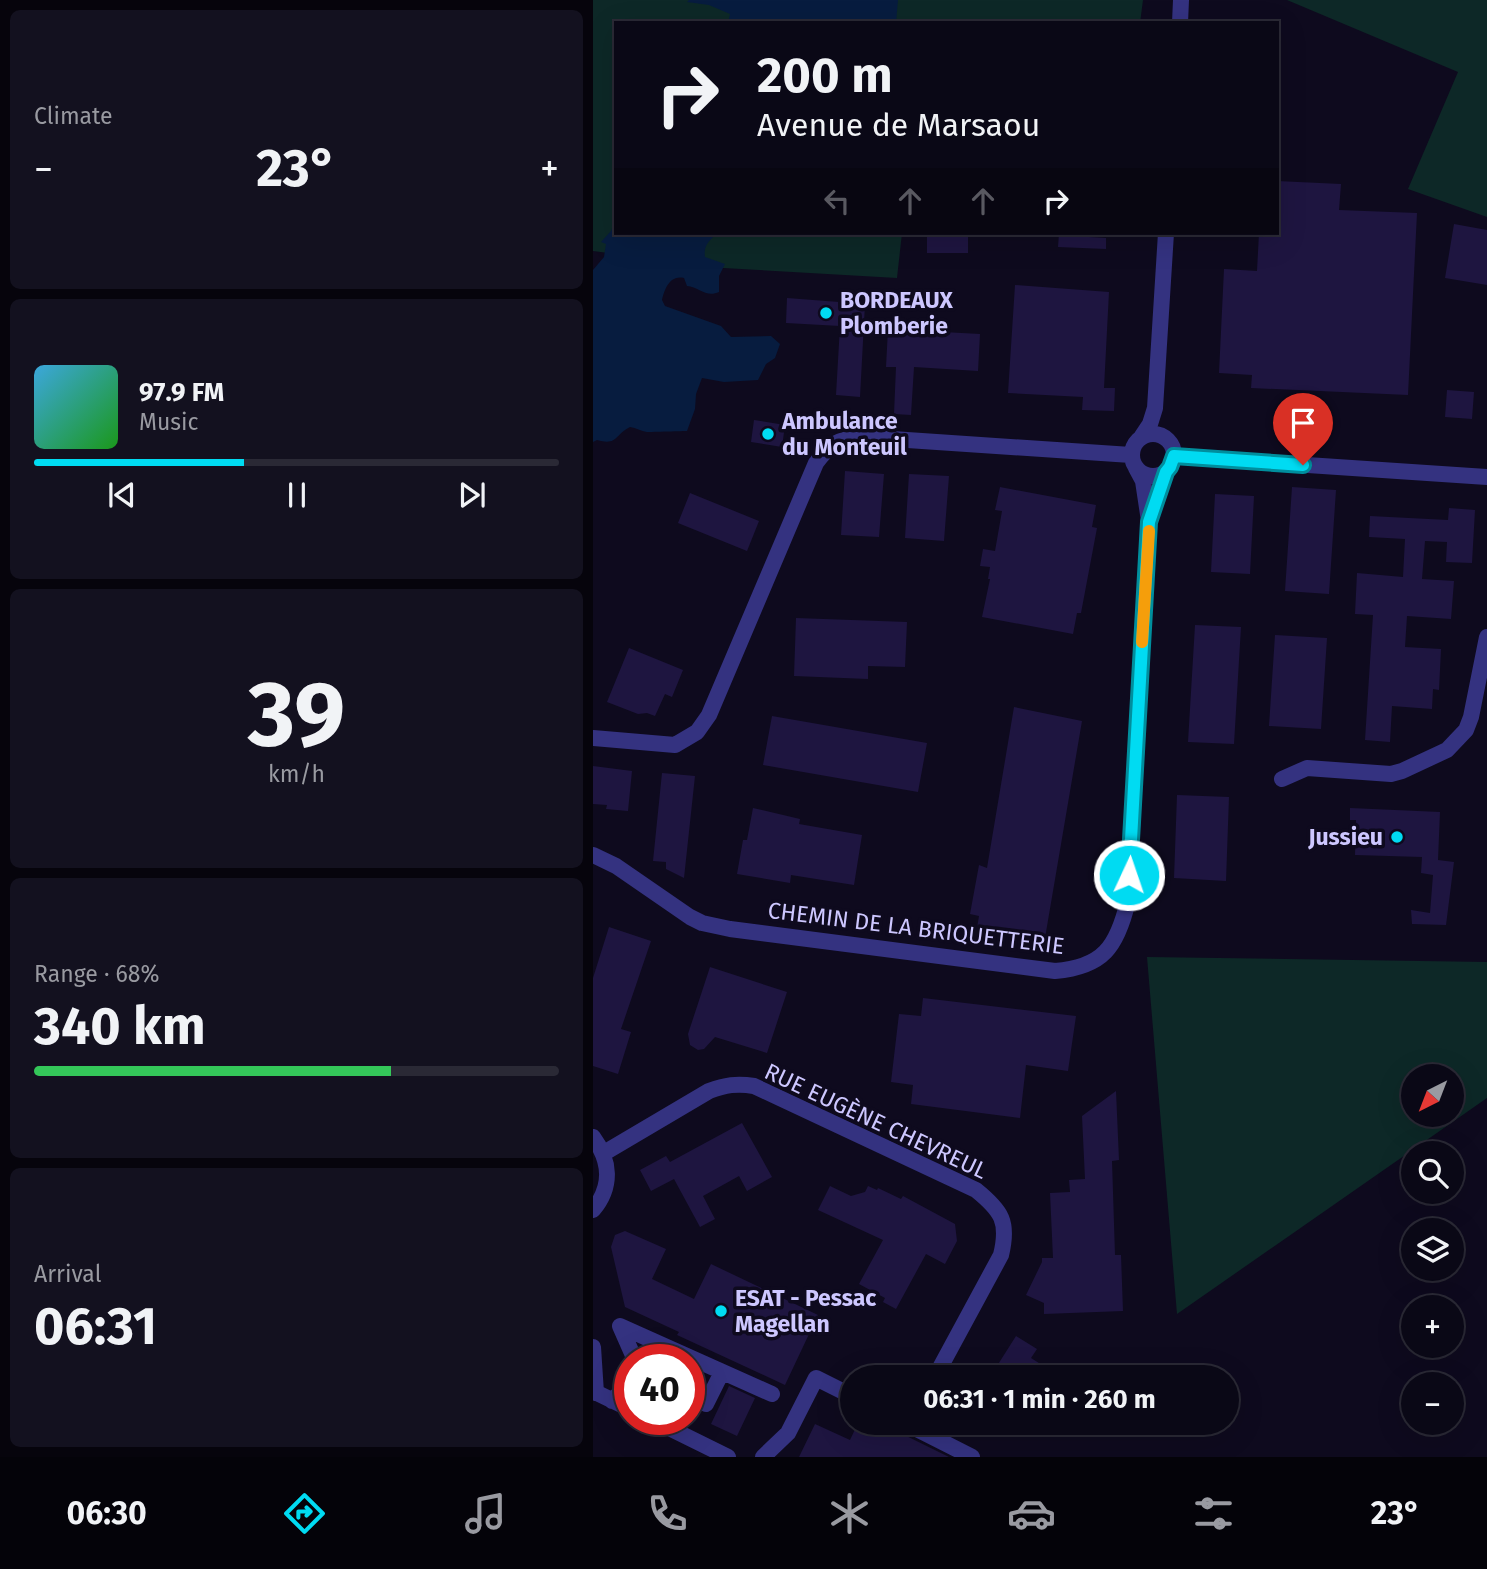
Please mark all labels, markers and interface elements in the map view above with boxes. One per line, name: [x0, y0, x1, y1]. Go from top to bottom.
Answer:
text: 200 m: [757, 46, 893, 105]
icon: right: [642, 49, 733, 140]
text: Climate: [34, 102, 113, 130]
text: Avenue de Marsaou: [757, 106, 1040, 144]
text: 23°: [256, 137, 337, 200]
text: −: [34, 146, 53, 192]
text: +: [540, 146, 559, 192]
icon: left: [818, 182, 856, 220]
icon: ahead: [891, 182, 929, 220]
icon: ahead: [964, 182, 1002, 220]
icon: right: [1037, 182, 1075, 220]
place label: BORDEAUX Plomberie: [840, 286, 953, 340]
marker: BORDEAUX Plomberie: [818, 305, 834, 321]
text: 97.9 FM: [139, 377, 224, 408]
pin: [1273, 393, 1333, 465]
icon: arrive: [1284, 404, 1322, 442]
place label: Ambulance du Monteuil: [781, 407, 907, 461]
text: Music: [139, 408, 199, 436]
marker: Ambulance du Monteuil: [760, 426, 776, 442]
icon: previous: [103, 476, 141, 514]
icon: pause: [278, 476, 316, 514]
icon: next: [453, 476, 491, 514]
text: 39: [248, 660, 345, 769]
text: km/h: [268, 760, 325, 788]
place label: Jussieu: [1307, 823, 1383, 851]
marker: Jussieu: [1389, 829, 1405, 845]
position arrow: [1092, 838, 1166, 912]
street label: CHEMIN DE LA BRIQUETTERIE: [766, 896, 1066, 960]
text: Range · 68%: [34, 960, 159, 988]
text: 340 km: [34, 995, 206, 1058]
street label: RUE EUGÈNE CHEVREUL: [760, 1056, 992, 1185]
north arrow: [1401, 1064, 1465, 1127]
map controls: [1401, 1064, 1464, 1435]
button: search: [1401, 1141, 1464, 1204]
button: layers: [1401, 1218, 1464, 1281]
text: Arrival: [34, 1260, 101, 1288]
place label: ESAT - Pessac Magellan: [735, 1284, 876, 1338]
text: 06:31: [34, 1295, 157, 1358]
button: +: [1401, 1295, 1464, 1358]
marker: ESAT - Pessac Magellan: [713, 1303, 729, 1319]
speed limit sign: 40: [614, 1344, 705, 1435]
button: −: [1401, 1372, 1464, 1435]
text: 06:31 · 1 min · 260 m: [923, 1384, 1156, 1415]
icon: directions: [280, 1489, 329, 1538]
icon: music: [461, 1489, 510, 1538]
icon: phone: [643, 1489, 692, 1538]
icon: climate: [825, 1489, 874, 1538]
icon: car: [1007, 1489, 1056, 1538]
icon: filters: [1189, 1489, 1238, 1538]
text: 06:30: [66, 1494, 147, 1532]
text: 23°: [1371, 1494, 1420, 1532]

